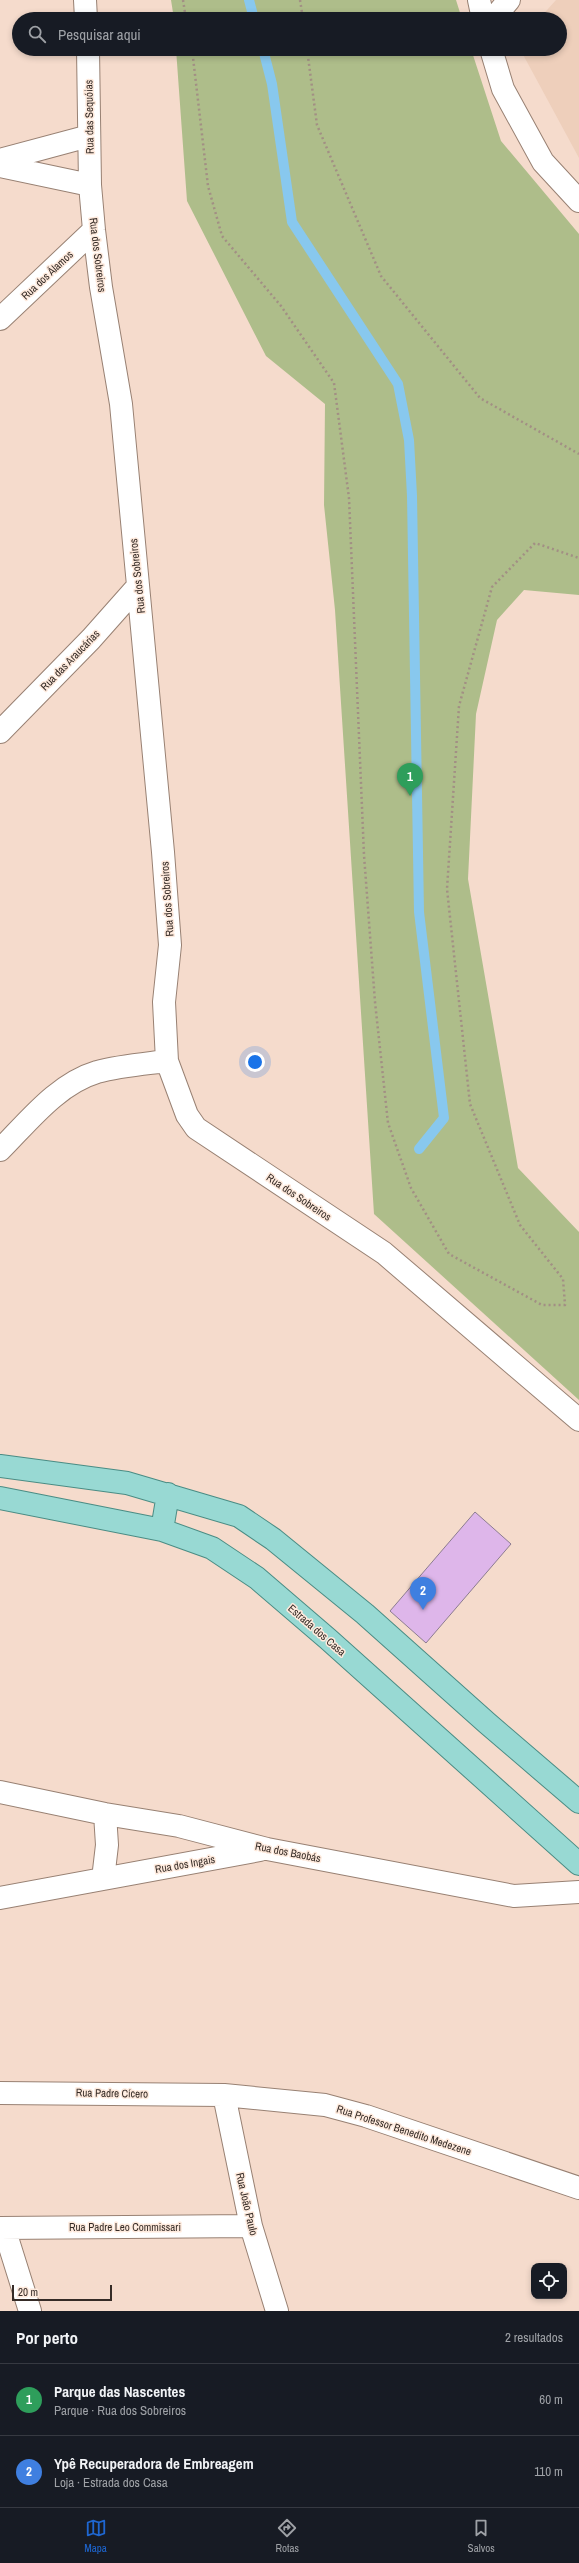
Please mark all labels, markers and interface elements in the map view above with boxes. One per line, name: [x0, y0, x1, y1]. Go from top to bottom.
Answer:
search box: [12, 12, 567, 56]
icon: search: [26, 23, 48, 45]
text: Pesquisar aqui: [58, 24, 141, 45]
street label: Rua das Sequóias: [81, 79, 97, 154]
street label: Rua dos Sobreiros: [86, 217, 110, 294]
street label: Rua dos Álamos: [18, 247, 76, 303]
street label: Rua dos Sobreiros: [126, 537, 148, 614]
street label: Rua das Araucárias: [37, 626, 103, 693]
pin: 1: [397, 763, 423, 796]
street label: Rua dos Sobreiros: [157, 861, 177, 937]
your location: [245, 1052, 265, 1072]
street label: Rua dos Sobreiros: [264, 1170, 334, 1224]
pin: 2: [410, 1577, 436, 1610]
street label: Estrada dos Casa: [285, 1601, 349, 1659]
street label: Rua dos Baobás: [254, 1839, 323, 1865]
street label: Rua dos Ingais: [154, 1852, 217, 1876]
street label: Rua Padre Cícero: [76, 2085, 148, 2101]
street label: Rua Professor Benedito Medezene: [335, 2102, 473, 2158]
street label: Rua João Paulo: [233, 2171, 261, 2237]
street label: Rua Padre Leo Commissari: [69, 2220, 181, 2234]
map controls: [531, 2263, 567, 2299]
button: locate: [531, 2263, 567, 2299]
scale bar: [12, 2283, 112, 2302]
text: 20 m: [18, 2285, 38, 2299]
text: Por perto: [16, 2326, 78, 2349]
text: 2 resultados: [505, 2329, 563, 2346]
text: Parque das Nascentes: [54, 2381, 185, 2402]
text: 1: [26, 2391, 32, 2408]
text: 60 m: [539, 2391, 563, 2408]
text: Parque · Rua dos Sobreiros: [54, 2402, 186, 2419]
text: Ypê Recuperadora de Embreagem: [54, 2453, 254, 2474]
text: 2: [26, 2463, 32, 2480]
text: 110 m: [534, 2463, 563, 2480]
text: Loja · Estrada dos Casa: [54, 2474, 168, 2491]
tab: Mapa: [84, 2517, 107, 2555]
tab: Rotas: [275, 2517, 299, 2555]
tab: Salvos: [468, 2517, 495, 2555]

